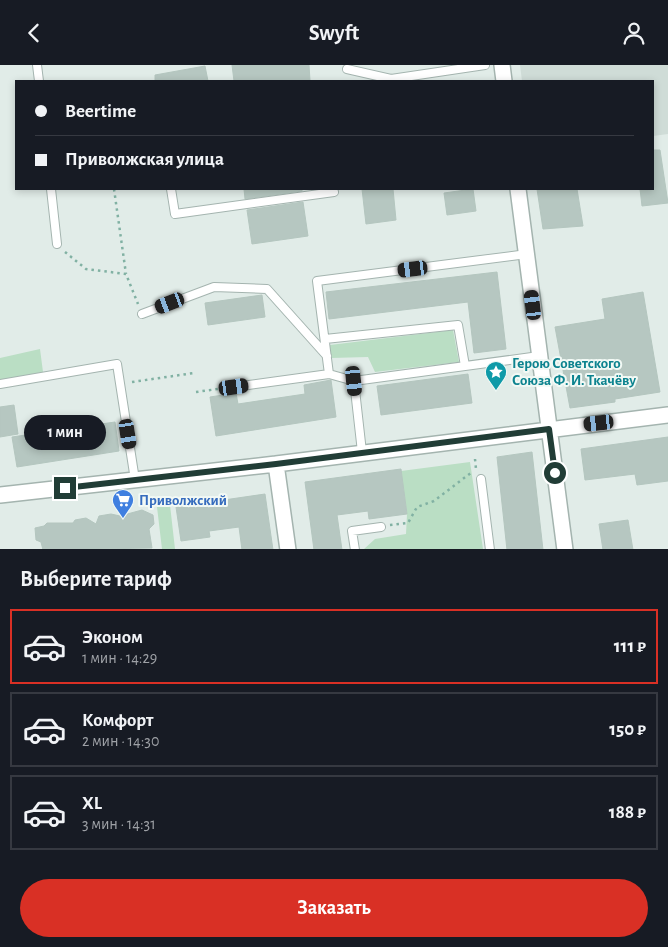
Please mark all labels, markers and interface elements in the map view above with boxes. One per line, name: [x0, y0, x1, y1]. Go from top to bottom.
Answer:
icon: back: [20, 19, 48, 47]
icon: person: [620, 19, 648, 47]
text: Swyft: [309, 22, 359, 44]
text: Beertime: [65, 102, 136, 121]
text: Приволжская улица: [65, 150, 224, 169]
car: [397, 260, 428, 278]
car: [523, 289, 542, 321]
car: [153, 291, 186, 315]
place label: Герою Советского Союза Ф. И. Ткачёву: [512, 356, 636, 388]
place icon: Герою Советского Союза Ф. И. Ткачёву: [484, 360, 508, 391]
car: [344, 365, 363, 397]
car: [218, 377, 249, 397]
car: [583, 414, 614, 432]
callout: 1 мин: [24, 415, 106, 451]
car: [118, 418, 137, 450]
text: 1 мин: [47, 424, 83, 440]
route start: [544, 462, 566, 484]
route end: [54, 477, 76, 499]
supermarket icon: Приволжский: [111, 488, 135, 519]
place label: Приволжский: [139, 493, 227, 508]
text: Выберите тариф: [20, 568, 172, 590]
icon: car: [22, 624, 67, 669]
text: Эконом: [82, 628, 143, 647]
text: 111 ₽: [614, 637, 646, 656]
text: 1 мин · 14:29: [82, 650, 157, 666]
icon: car: [22, 707, 67, 752]
text: Комфорт: [82, 711, 153, 730]
text: 150 ₽: [609, 720, 646, 739]
text: 2 мин · 14:30: [82, 733, 159, 749]
icon: car: [22, 790, 67, 835]
text: XL: [82, 794, 102, 813]
text: 188 ₽: [609, 803, 646, 822]
text: 3 мин · 14:31: [82, 816, 156, 832]
button: Заказать: [20, 879, 648, 937]

